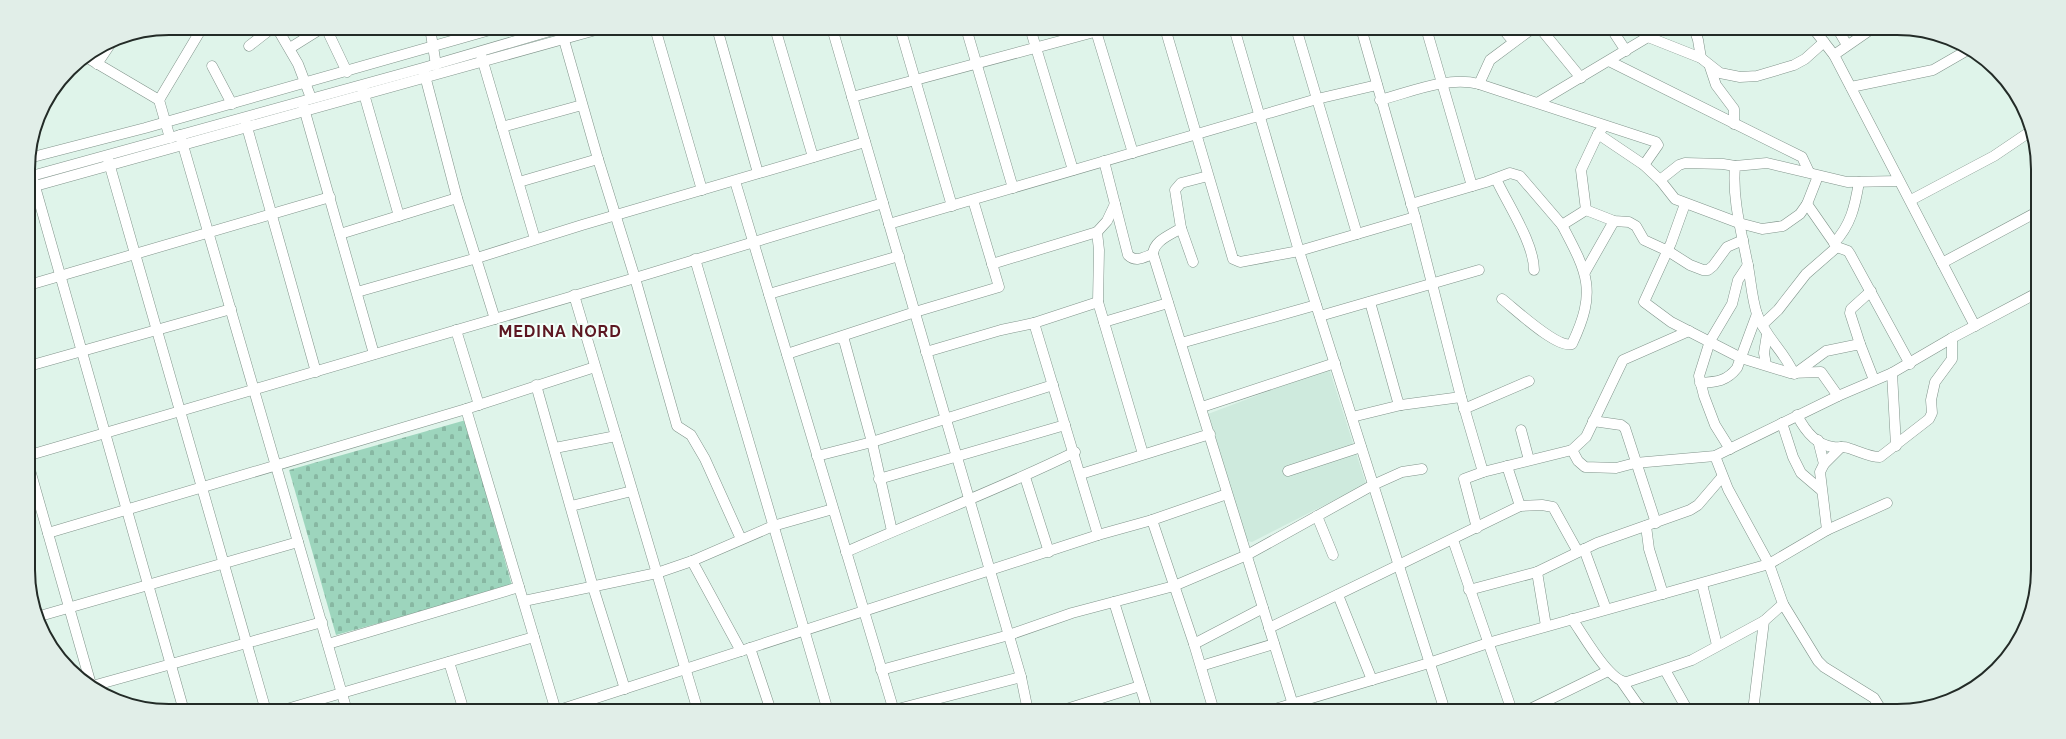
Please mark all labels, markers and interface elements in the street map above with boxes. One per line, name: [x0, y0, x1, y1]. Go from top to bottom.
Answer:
district label: MEDINA NORD: [498, 322, 622, 341]

